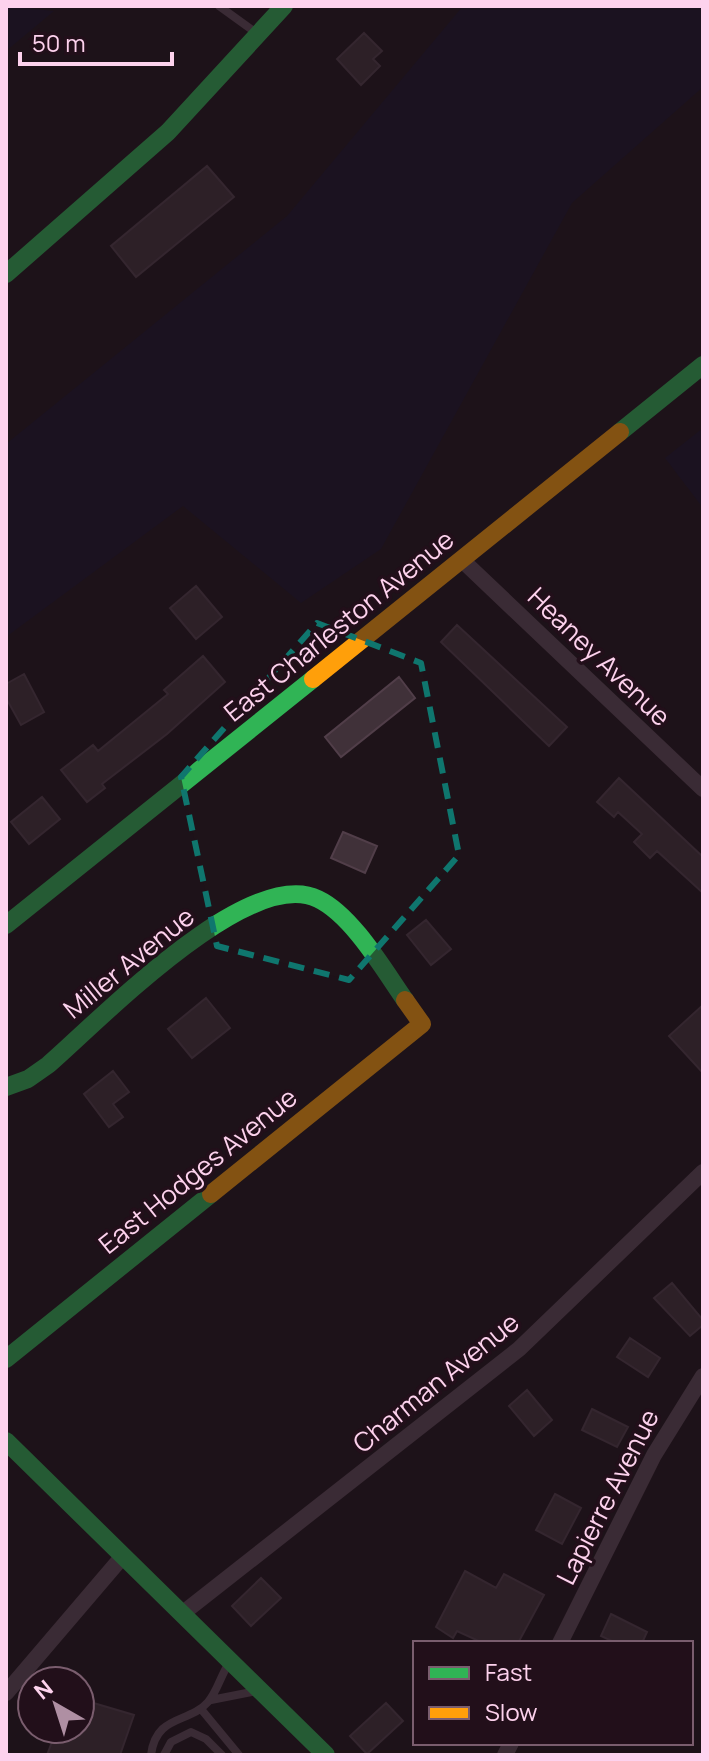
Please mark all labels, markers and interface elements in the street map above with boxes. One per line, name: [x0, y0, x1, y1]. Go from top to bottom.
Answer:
scale bar: [20, 16, 172, 66]
text: 50 m: [32, 26, 86, 59]
street label: East Charleston Avenue: [216, 521, 461, 729]
street label: Heaney Avenue: [521, 579, 679, 734]
street label: Miller Avenue: [55, 898, 201, 1026]
street label: East Hodges Avenue: [91, 1079, 304, 1261]
street label: Charman Avenue: [345, 1304, 526, 1460]
street label: Lapierre Avenue: [547, 1403, 667, 1590]
legend: [413, 1641, 693, 1745]
text: Fast: [485, 1655, 532, 1688]
north arrow: [16, 1665, 96, 1745]
text: N: [28, 1673, 59, 1706]
text: Slow: [485, 1695, 538, 1728]

